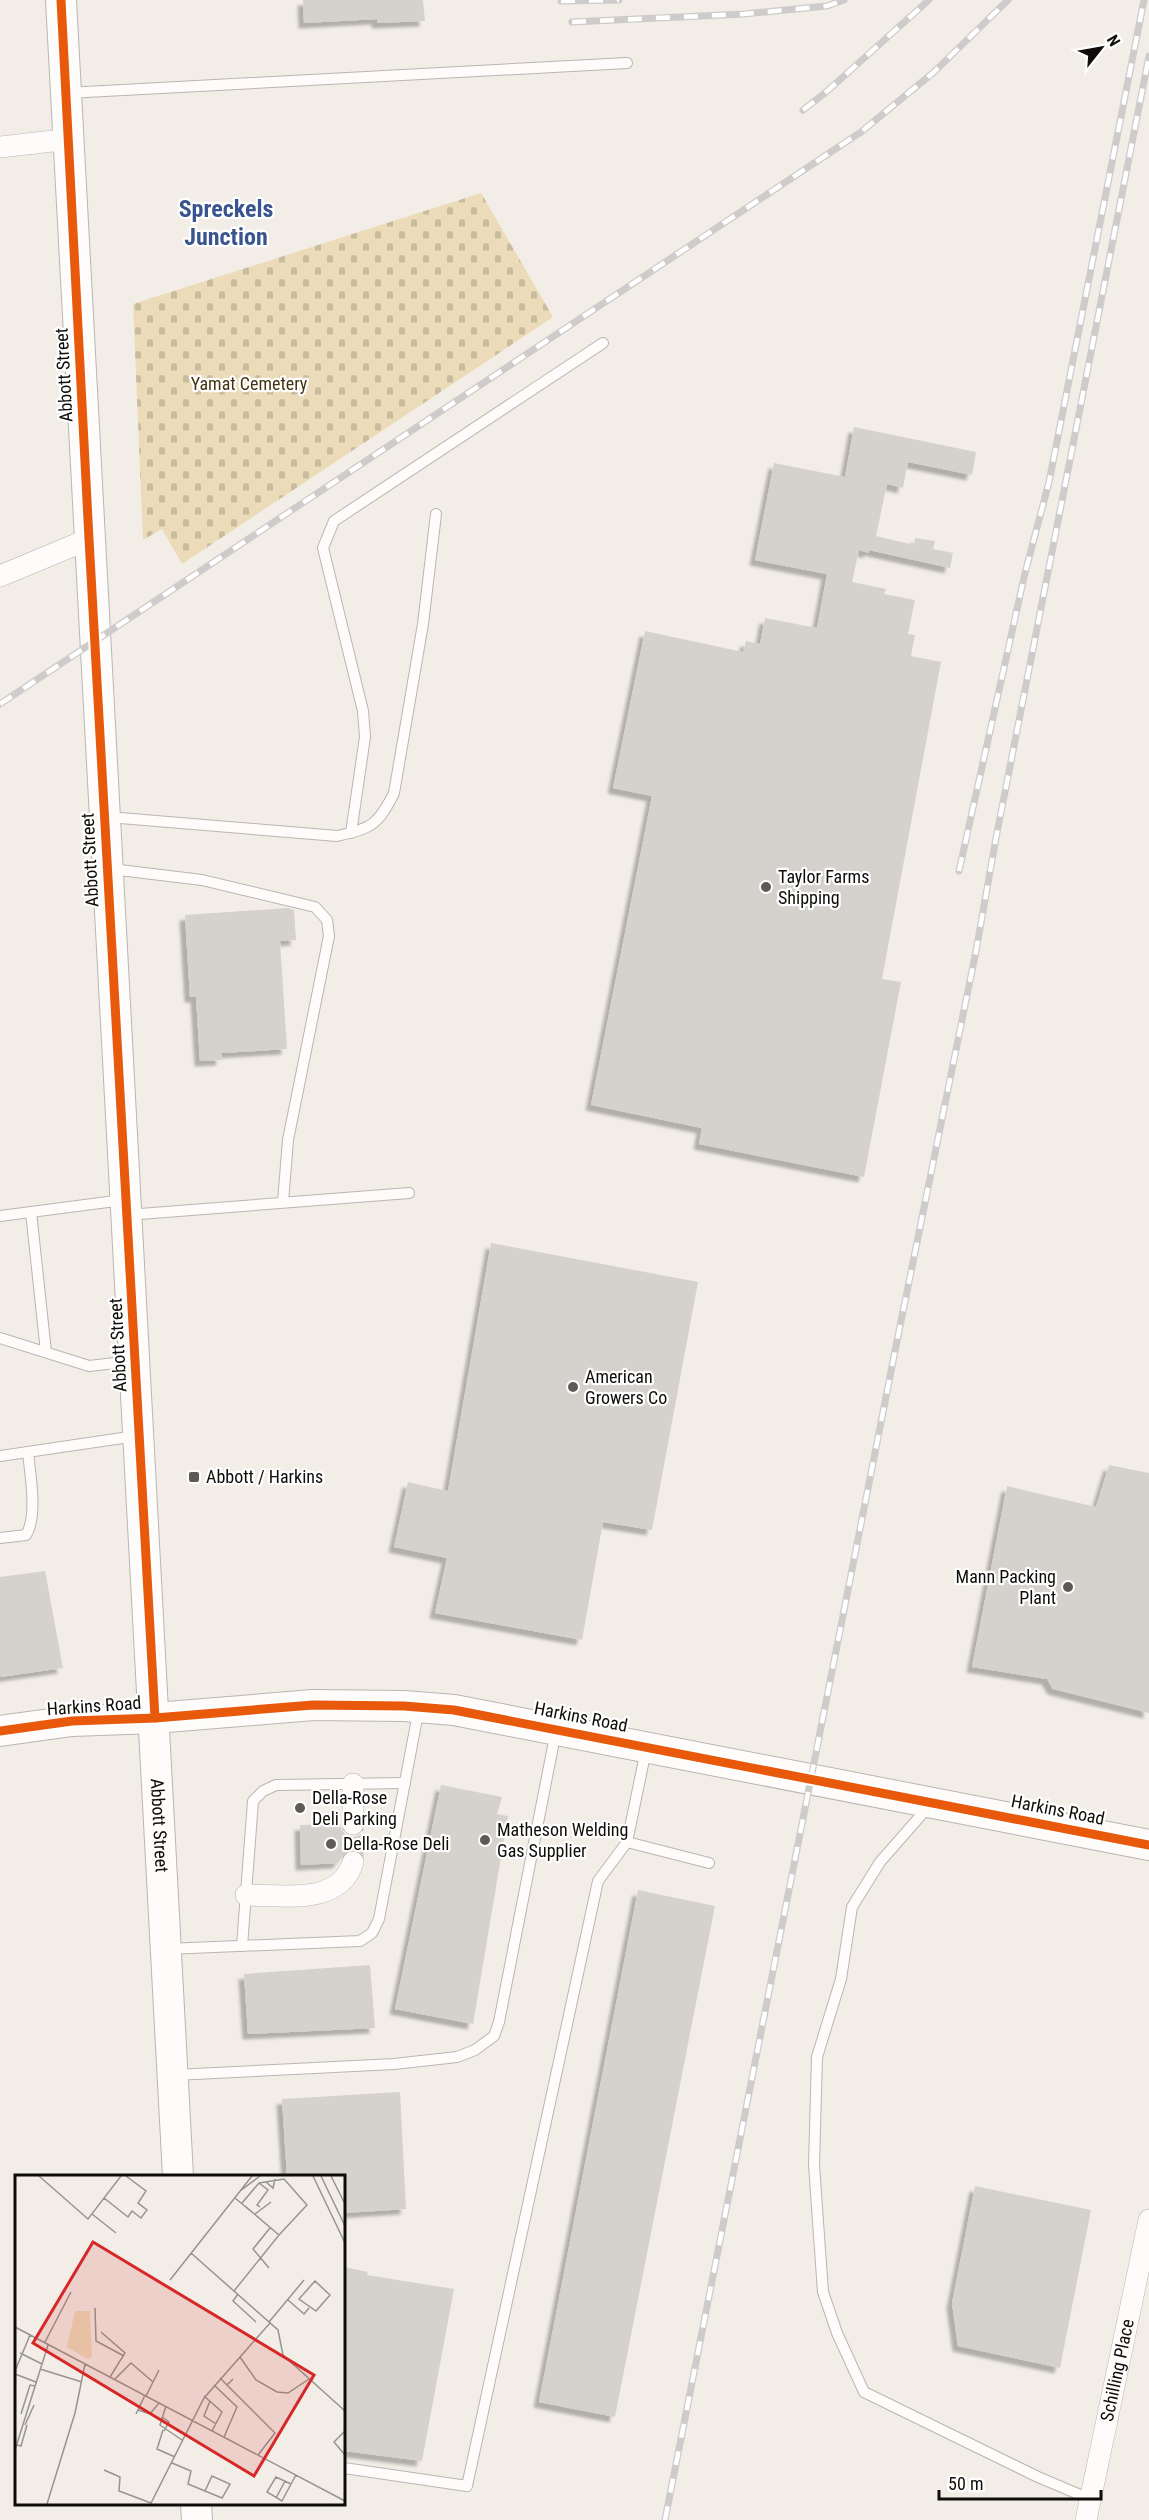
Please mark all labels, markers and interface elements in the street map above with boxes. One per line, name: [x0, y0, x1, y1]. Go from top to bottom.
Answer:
north arrow: [1071, 18, 1131, 78]
text: N: [1103, 31, 1124, 50]
district label: Spreckels Junction: [179, 195, 273, 251]
street label: Abbott Street: [51, 327, 76, 423]
park label: Yamat Cemetery: [191, 373, 308, 394]
street label: Abbott Street: [77, 812, 102, 908]
place label: Taylor Farms Shipping: [778, 866, 869, 908]
marker: Taylor Farms Shipping: [759, 880, 773, 894]
street label: Abbott Street: [105, 1297, 130, 1393]
place label: American Growers Co: [585, 1366, 667, 1408]
marker: American Growers Co: [566, 1380, 580, 1394]
place label: Abbott / Harkins: [206, 1466, 323, 1487]
marker: Abbott / Harkins: [187, 1470, 201, 1484]
place label: Mann Packing Plant: [956, 1566, 1056, 1608]
marker: Mann Packing Plant: [1061, 1580, 1075, 1594]
street label: Harkins Road: [46, 1692, 142, 1719]
street label: Harkins Road: [533, 1697, 630, 1736]
street label: Abbott Street: [147, 1778, 173, 1873]
place label: Della-Rose Deli Parking: [312, 1787, 397, 1829]
street label: Harkins Road: [1010, 1790, 1107, 1829]
marker: Della-Rose Deli Parking: [293, 1801, 307, 1815]
place label: Matheson Welding Gas Supplier: [497, 1819, 628, 1861]
place label: Della-Rose Deli: [343, 1833, 449, 1854]
marker: Matheson Welding Gas Supplier: [478, 1833, 492, 1847]
marker: Della-Rose Deli: [324, 1837, 338, 1851]
inset map: [15, 2175, 345, 2505]
street label: Schilling Place: [1096, 2317, 1138, 2423]
scale bar: [939, 2463, 1101, 2501]
text: 50 m: [948, 2473, 983, 2494]

